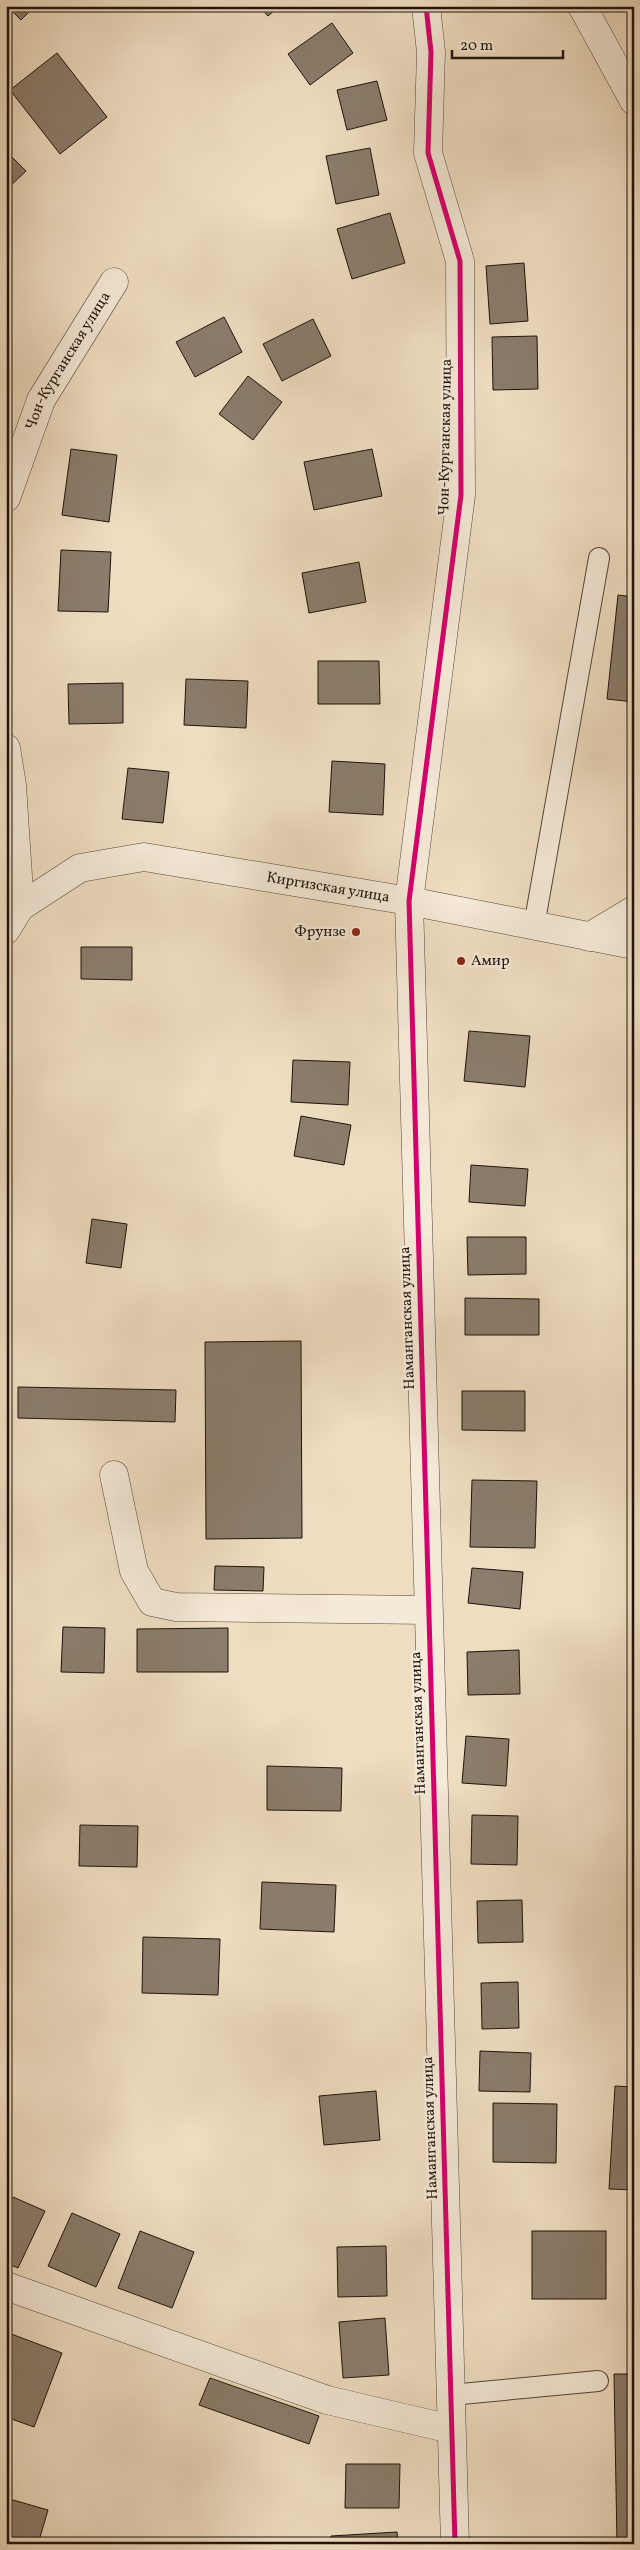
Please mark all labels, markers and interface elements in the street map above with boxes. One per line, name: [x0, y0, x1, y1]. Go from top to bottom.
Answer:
scale bar: [452, 28, 564, 60]
text: 20 m: [460, 36, 493, 57]
street label: Чон-Курганская улица: [21, 288, 116, 433]
street label: Чон-Курганская улица: [434, 358, 458, 516]
street label: Киргизская улица: [265, 867, 391, 908]
place label: Фрунзе: [295, 922, 346, 943]
marker: Фрунзе: [350, 926, 362, 938]
place label: Амир: [471, 951, 510, 972]
marker: Амир: [455, 955, 467, 967]
street label: Наманганская улица: [395, 1246, 421, 1390]
street label: Наманганская улица: [406, 1651, 432, 1795]
street label: Наманганская улица: [418, 2056, 444, 2200]

